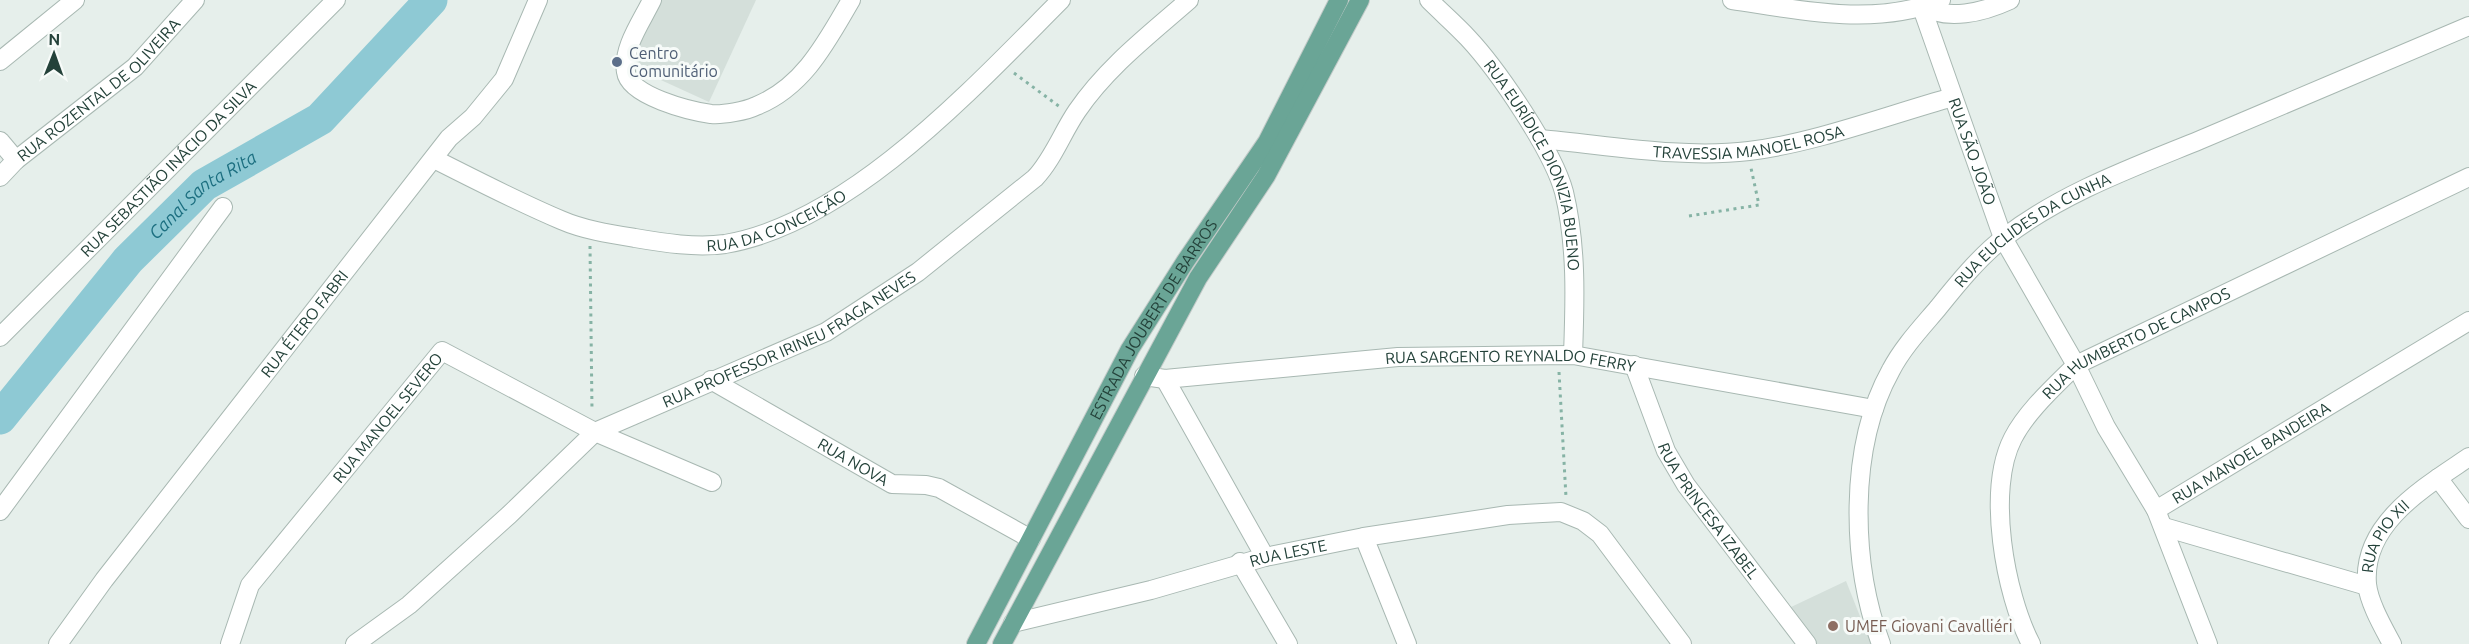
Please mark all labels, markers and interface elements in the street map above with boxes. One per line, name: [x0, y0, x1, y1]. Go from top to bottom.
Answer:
street label: RUA ROZENTAL DE OLIVEIRA: [13, 13, 183, 165]
north arrow: [24, 24, 84, 84]
place label: Centro Comunitário: [629, 44, 718, 80]
marker: Centro Comunitário: [610, 55, 624, 69]
street label: RUA EURÍDICE DIONIZIA BUENO: [1481, 56, 1583, 271]
street label: RUA SEBASTIÃO INÁCIO DA SILVA: [77, 76, 260, 260]
street label: RUA SÃO JOÃO: [1945, 95, 2000, 207]
street label: TRAVESSIA MANOEL ROSA: [1652, 121, 1846, 162]
water label: Canal Santa Rita: [144, 146, 260, 243]
street label: RUA EUCLIDES DA CUNHA: [1950, 169, 2114, 290]
street label: RUA DA CONCEIÇÃO: [706, 186, 849, 254]
street label: ESTRADA JOUBERT DE BARROS: [1086, 216, 1220, 422]
street label: RUA ÉTERO FABRI: [257, 267, 351, 381]
street label: RUA PROFESSOR IRINEU FRAGA NEVES: [660, 267, 919, 411]
street label: RUA HUMBERTO DE CAMPOS: [2038, 284, 2233, 402]
street label: RUA SARGENTO REYNALDO FERRY: [1384, 346, 1638, 375]
street label: RUA MANOEL SEVERO: [329, 349, 446, 486]
street label: RUA MANOEL BANDEIRA: [2169, 398, 2334, 507]
street label: RUA NOVA: [815, 434, 892, 489]
street label: RUA PRINCESA IZABEL: [1655, 440, 1763, 582]
street label: RUA PIO XII: [2358, 496, 2412, 574]
street label: RUA LESTE: [1247, 536, 1328, 570]
place label: UMEF Giovani Cavalliéri: [1845, 617, 2013, 635]
marker: UMEF Giovani Cavalliéri: [1826, 619, 1840, 633]

